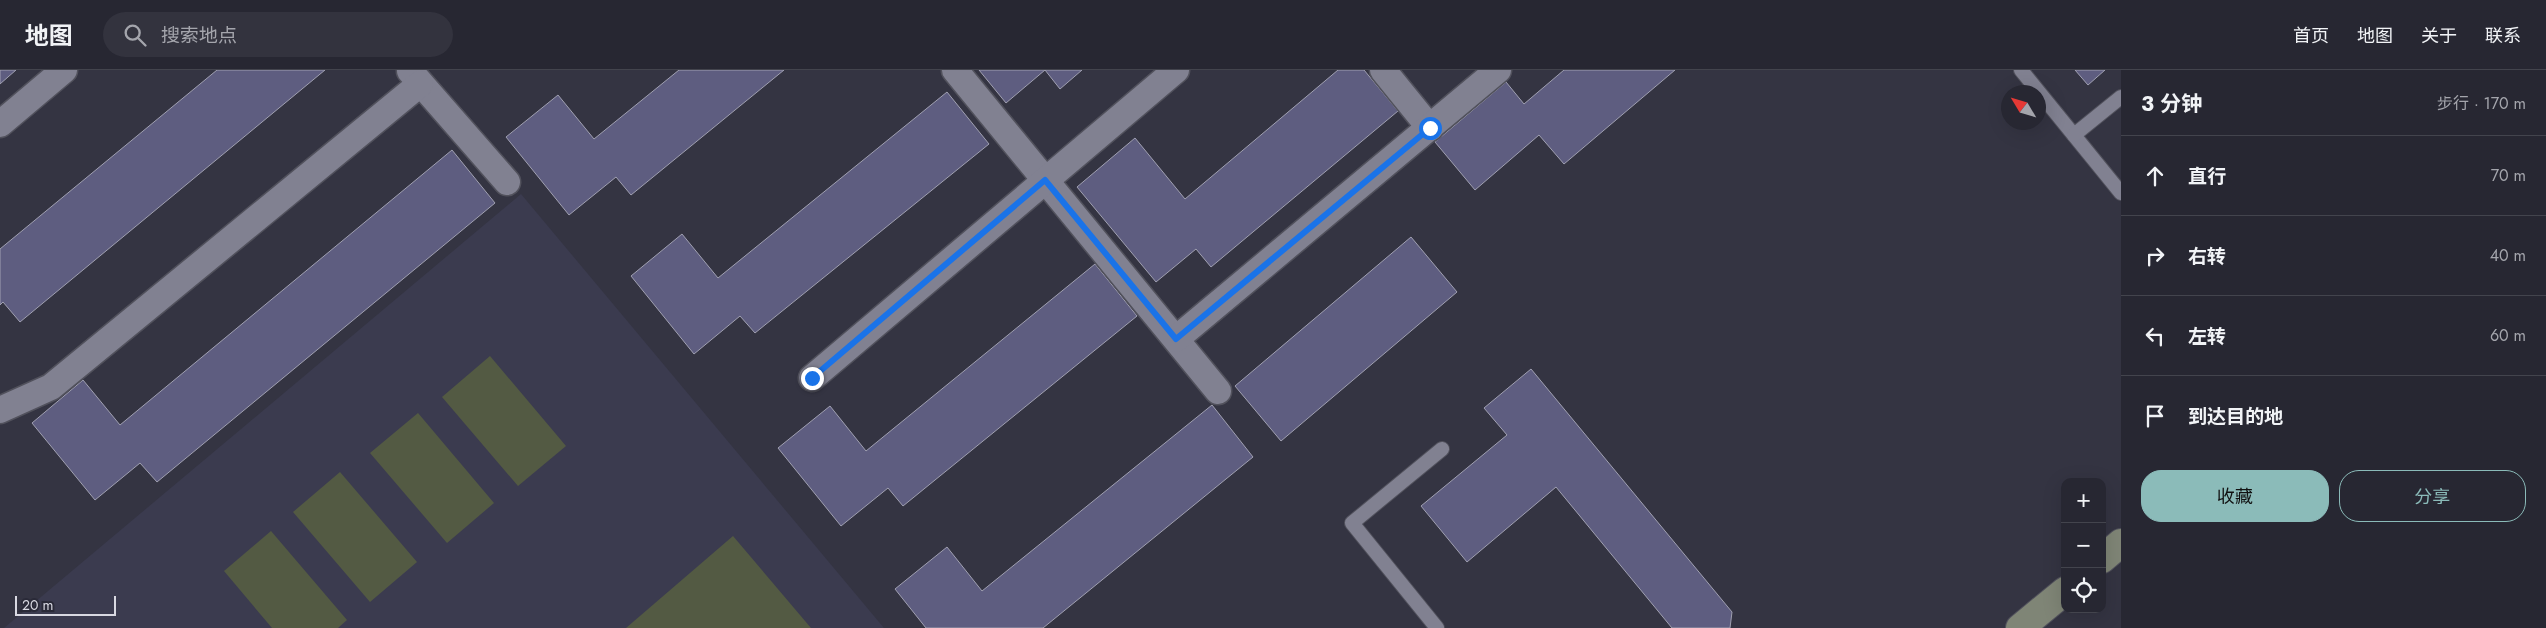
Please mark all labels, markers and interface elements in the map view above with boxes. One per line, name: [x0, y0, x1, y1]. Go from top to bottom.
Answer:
search box: [103, 12, 453, 57]
text: 地图: [25, 18, 73, 53]
icon: search: [121, 21, 149, 49]
text: 搜索地点: [161, 22, 237, 49]
text: 首页: [2293, 23, 2329, 49]
text: 地图: [2357, 23, 2393, 49]
text: 关于: [2421, 23, 2457, 49]
text: 联系: [2485, 23, 2521, 49]
north arrow: [2001, 85, 2046, 130]
text: 3 分钟: [2141, 89, 2202, 119]
text: 步行 · 170 m: [2437, 92, 2526, 115]
route start: [1419, 117, 1442, 140]
icon: ahead: [2141, 162, 2169, 190]
text: 直行: [2188, 163, 2226, 190]
text: 70 m: [2491, 164, 2526, 187]
icon: right: [2141, 242, 2169, 270]
text: 右转: [2188, 243, 2226, 270]
text: 40 m: [2490, 244, 2526, 267]
icon: left: [2141, 322, 2169, 350]
text: 左转: [2188, 323, 2226, 350]
text: 60 m: [2490, 324, 2526, 347]
route end: [801, 367, 824, 390]
icon: arrive: [2141, 402, 2169, 430]
text: 到达目的地: [2188, 403, 2283, 430]
button: 收藏: [2141, 470, 2329, 522]
button: 分享: [2339, 470, 2526, 522]
map controls: [2061, 478, 2106, 613]
button: +: [2061, 478, 2106, 523]
button: −: [2061, 523, 2106, 568]
button: locate: [2061, 568, 2106, 613]
scale bar: [15, 593, 116, 616]
text: 20 m: [22, 595, 54, 615]

